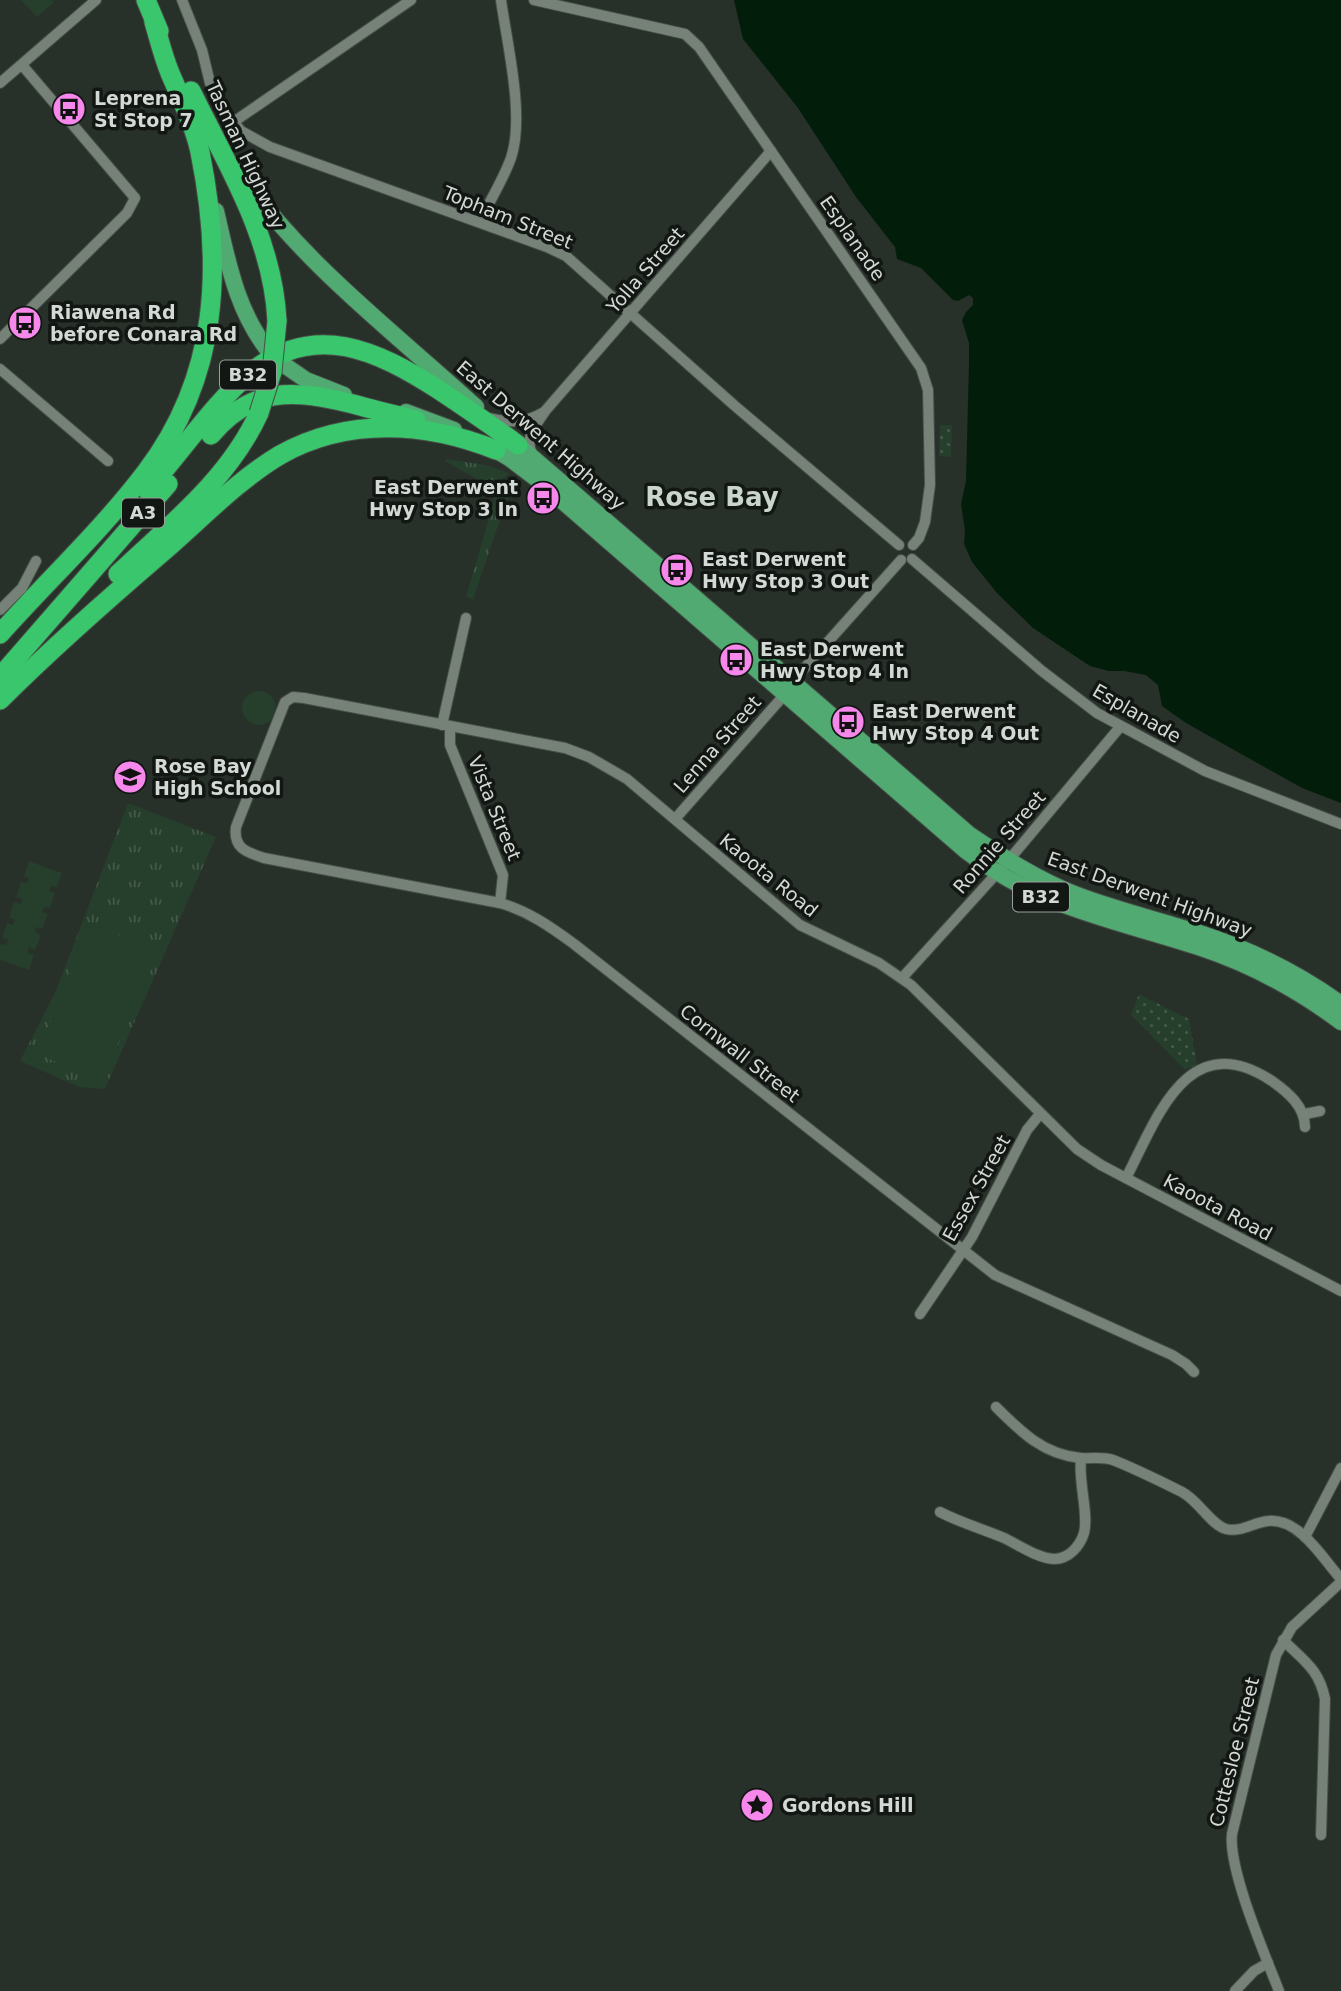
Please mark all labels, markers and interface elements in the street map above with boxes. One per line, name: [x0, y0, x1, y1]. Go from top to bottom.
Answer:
street label: Tasman Highway: [202, 77, 290, 232]
place label: Leprena St Stop 7: [94, 87, 193, 131]
bus stop icon: Leprena St Stop 7: [50, 90, 88, 128]
street label: Topham Street: [439, 181, 576, 253]
street label: Esplanade: [816, 191, 890, 285]
street label: Yolla Street: [601, 223, 688, 318]
place label: Riawena Rd before Conara Rd: [50, 301, 237, 345]
bus stop icon: Riawena Rd before Conara Rd: [6, 304, 44, 342]
street label: East Derwent Highway: [452, 356, 630, 514]
road number: B32: [220, 360, 276, 390]
place label: East Derwent Hwy Stop 3 In: [369, 476, 518, 520]
bus stop icon: East Derwent Hwy Stop 3 In: [524, 479, 562, 517]
district label: Rose Bay: [645, 482, 779, 512]
road number: A3: [122, 499, 164, 528]
place label: East Derwent Hwy Stop 3 Out: [702, 548, 869, 592]
bus stop icon: East Derwent Hwy Stop 3 Out: [658, 551, 696, 589]
place label: East Derwent Hwy Stop 4 In: [760, 638, 909, 682]
bus stop icon: East Derwent Hwy Stop 4 In: [717, 641, 755, 679]
street label: Esplanade: [1089, 679, 1185, 747]
street label: Lenna Street: [669, 691, 765, 797]
place label: East Derwent Hwy Stop 4 Out: [872, 700, 1039, 744]
bus stop icon: East Derwent Hwy Stop 4 Out: [829, 703, 867, 741]
street label: Vista Street: [464, 753, 526, 863]
place label: Rose Bay High School: [154, 755, 281, 799]
school or university icon: Rose Bay High School: [111, 758, 149, 796]
street label: Ronnie Street: [948, 786, 1050, 898]
street label: Kaoota Road: [716, 829, 822, 921]
street label: East Derwent Highway: [1045, 847, 1255, 941]
road number: B32: [1013, 882, 1069, 912]
street label: Cornwall Street: [676, 999, 804, 1107]
street label: Essex Street: [938, 1131, 1014, 1245]
street label: Kaoota Road: [1160, 1169, 1276, 1245]
street label: Cottesloe Street: [1205, 1675, 1263, 1829]
place icon: Gordons Hill: [738, 1786, 776, 1824]
place label: Gordons Hill: [782, 1794, 914, 1816]

